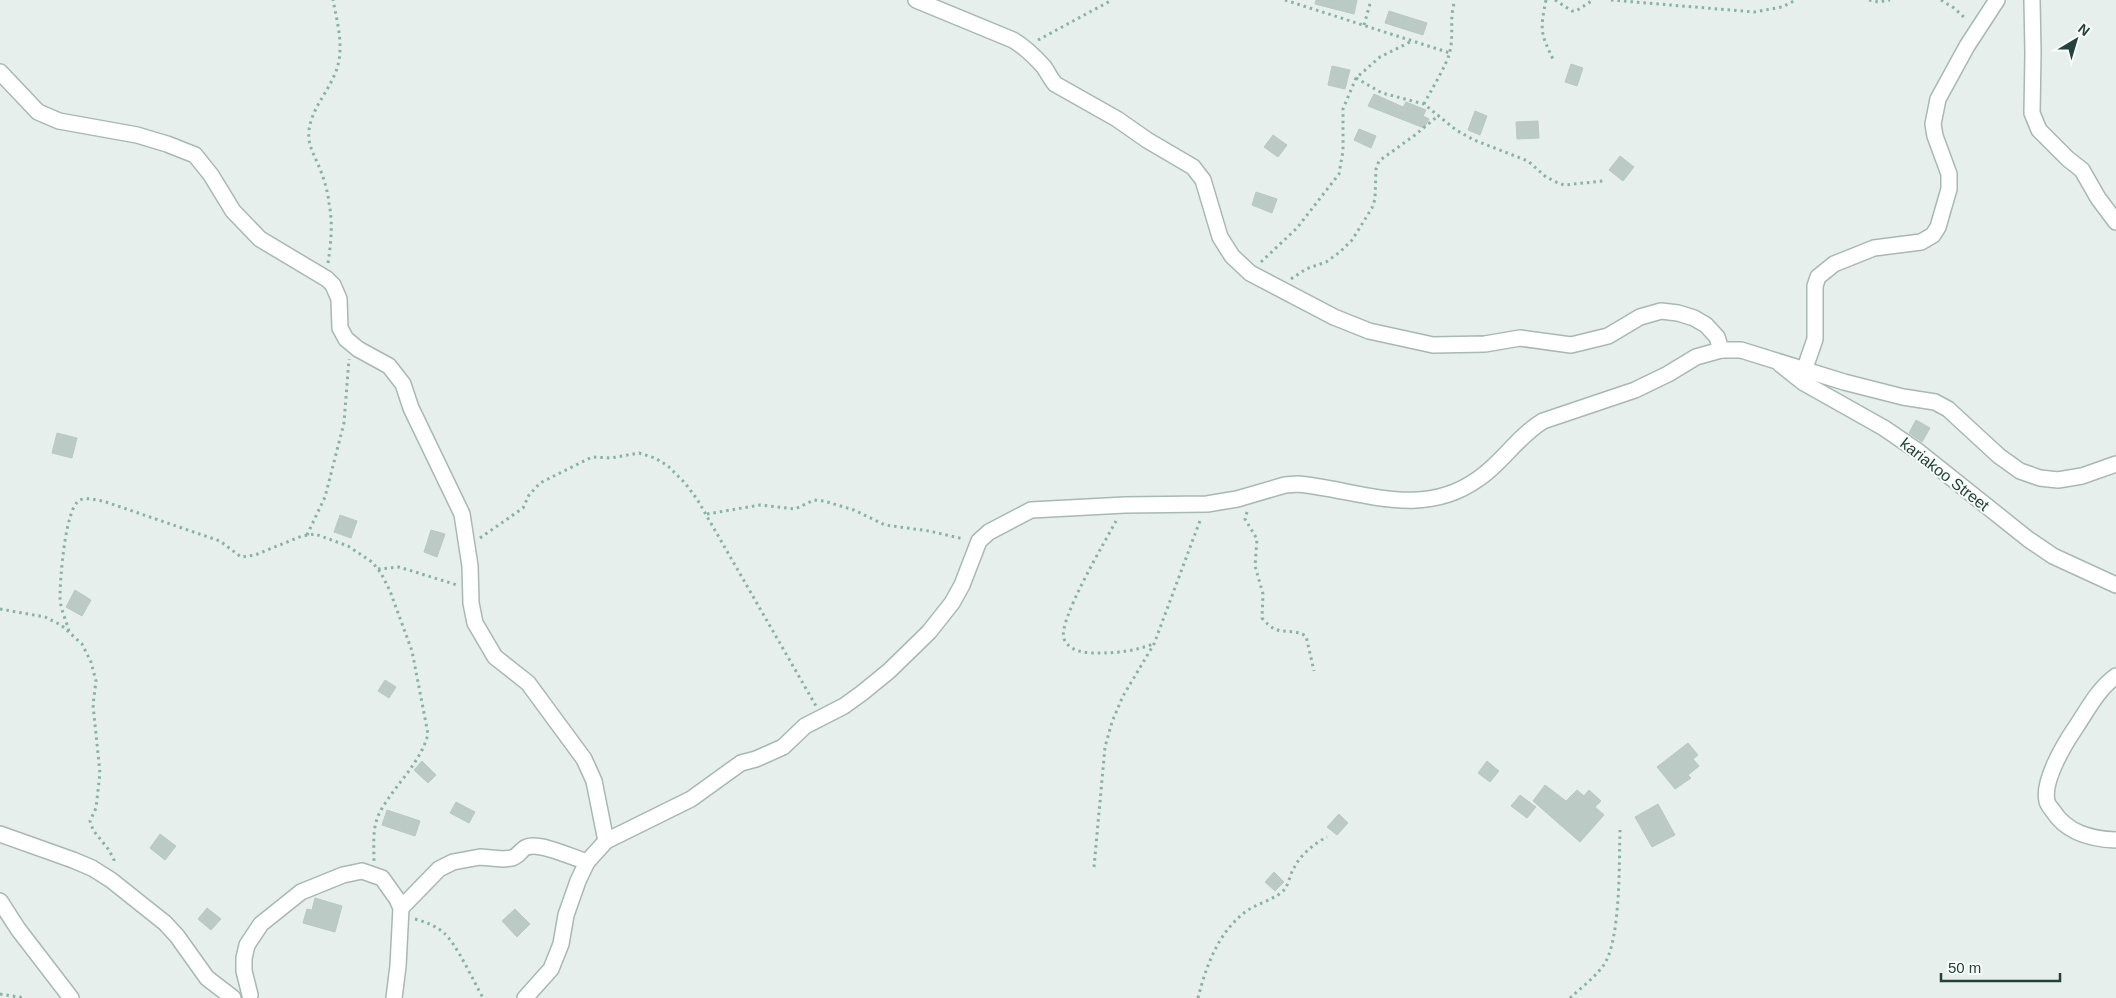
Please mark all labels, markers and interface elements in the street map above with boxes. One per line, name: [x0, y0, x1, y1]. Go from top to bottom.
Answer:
north arrow: [2051, 15, 2101, 65]
text: N: [2075, 20, 2093, 39]
street label: kariakoo Street: [1897, 435, 1993, 515]
scale bar: [1941, 950, 2060, 982]
text: 50 m: [1948, 959, 1981, 976]

